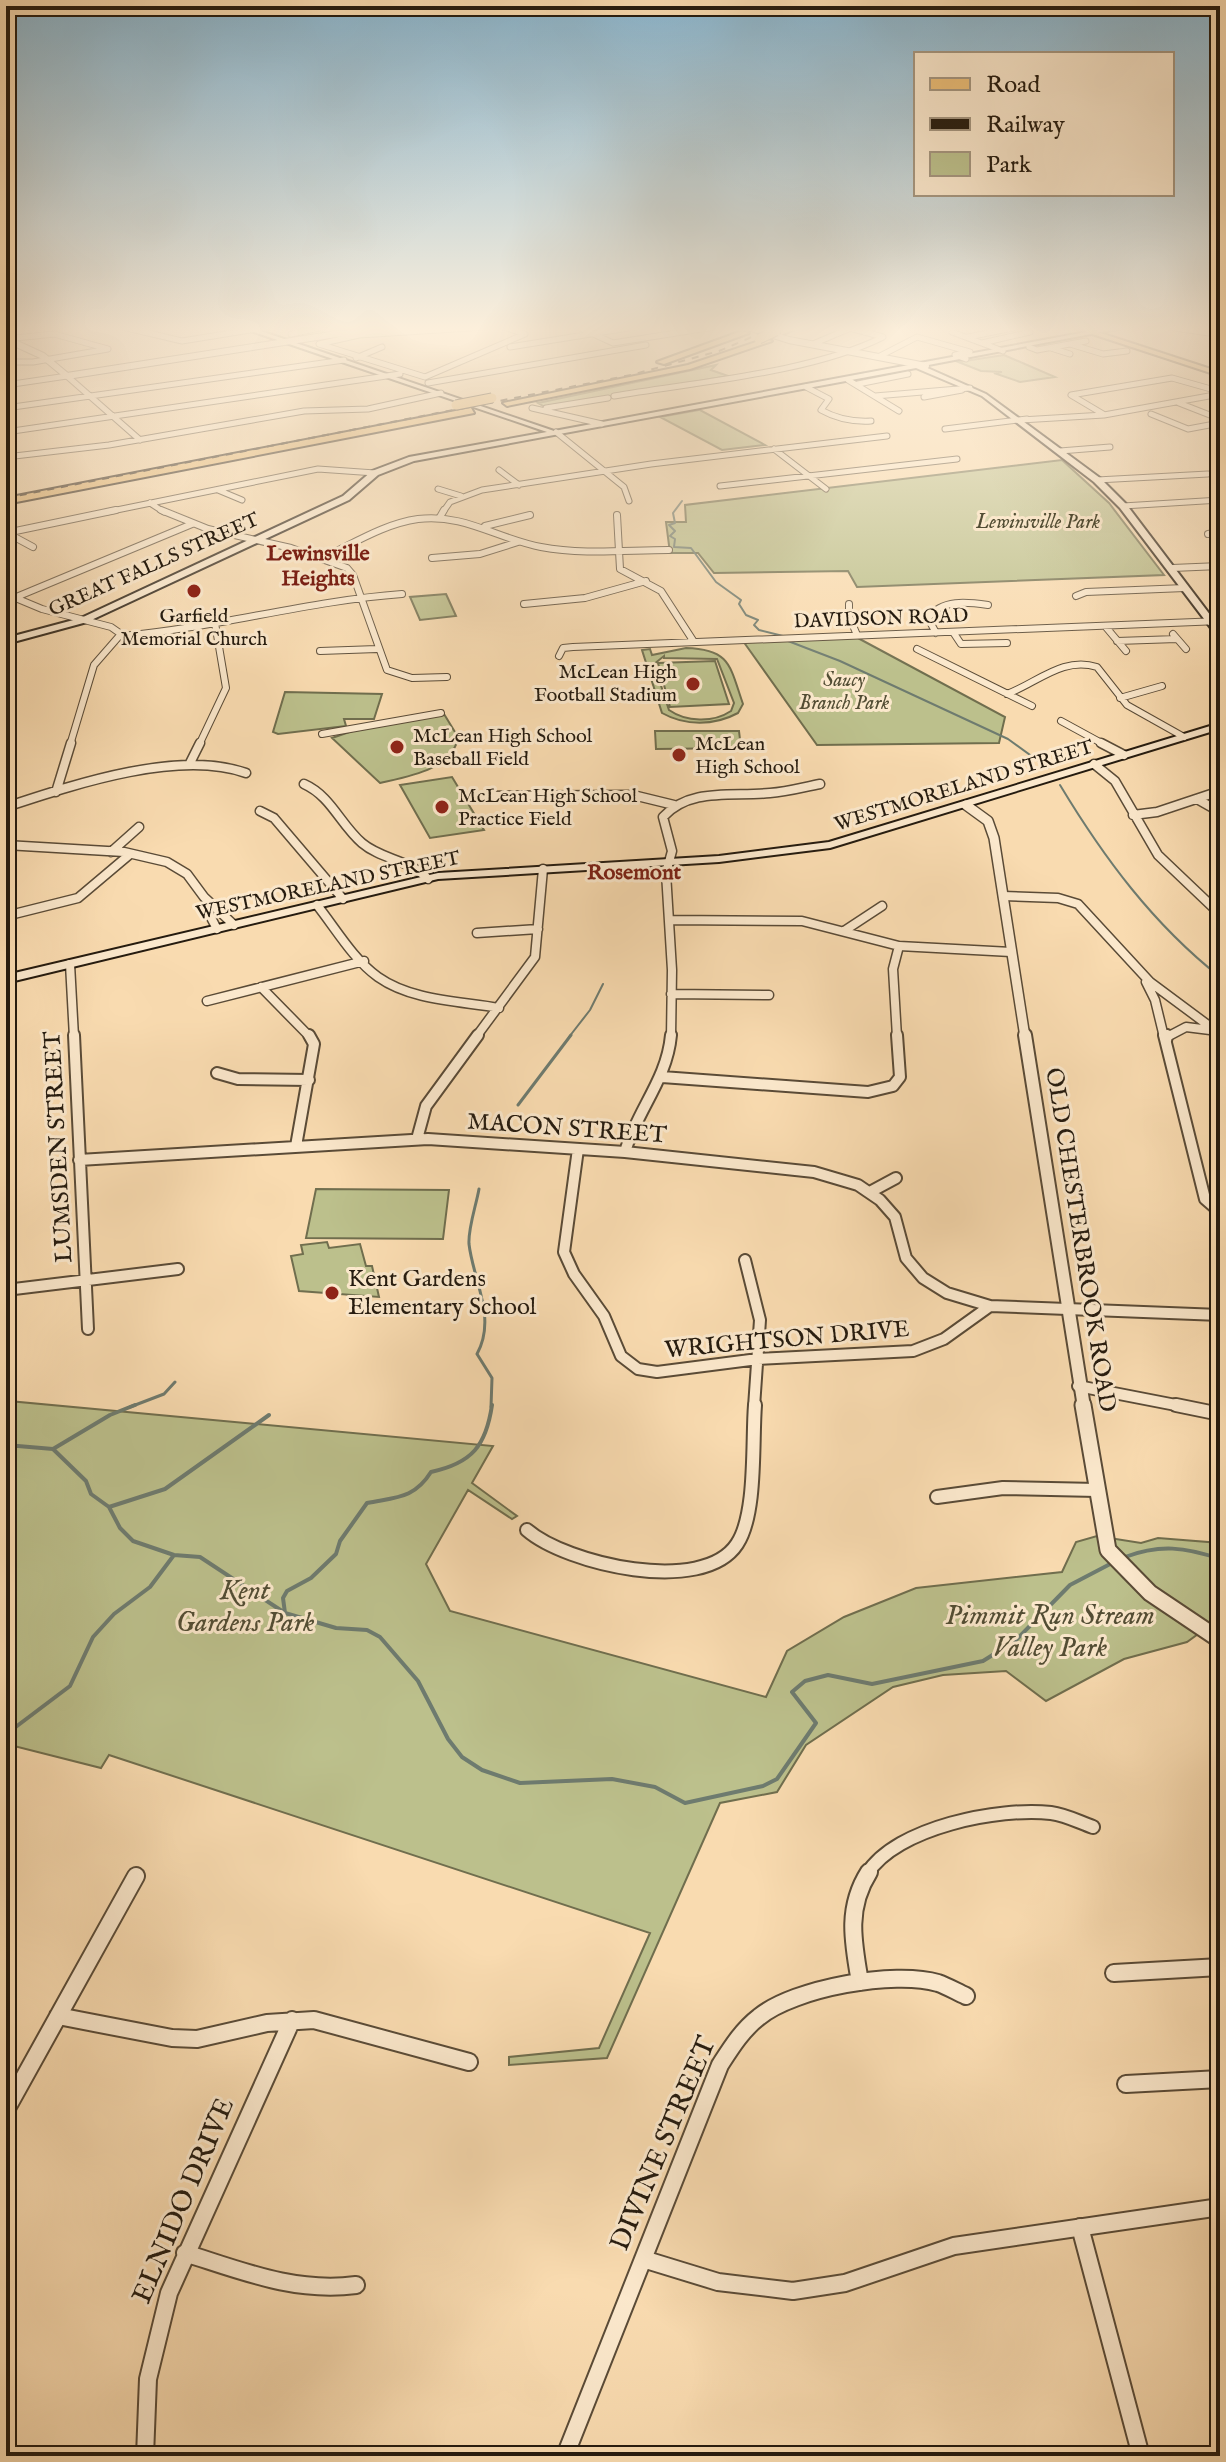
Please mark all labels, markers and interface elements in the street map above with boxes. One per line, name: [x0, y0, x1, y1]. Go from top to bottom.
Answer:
legend: [914, 52, 1174, 196]
text: Road: [986, 70, 1040, 101]
text: Railway: [986, 110, 1065, 141]
text: Park: [986, 150, 1032, 181]
street label: GREAT FALLS STREET: [45, 507, 263, 623]
park label: Lewinsville Park: [975, 510, 1100, 535]
district label: Lewinsville Heights: [266, 540, 370, 593]
marker: Garfield Memorial Church: [185, 582, 203, 600]
street label: DAVIDSON ROAD: [793, 603, 969, 635]
place label: Garfield Memorial Church: [121, 604, 268, 652]
place label: McLean High Football Stadium: [534, 660, 677, 708]
park label: Saucy Branch Park: [799, 668, 889, 716]
marker: McLean High Football Stadium: [684, 675, 702, 693]
place label: McLean High School Baseball Field: [413, 724, 593, 772]
place label: McLean High School: [695, 732, 800, 780]
street label: WESTMORELAND STREET: [832, 735, 1097, 837]
marker: McLean High School Baseball Field: [388, 738, 406, 756]
marker: McLean High School: [670, 746, 688, 764]
place label: McLean High School Practice Field: [458, 784, 638, 832]
marker: McLean High School Practice Field: [433, 798, 451, 816]
street label: WESTMORELAND STREET: [194, 846, 463, 926]
district label: Rosemont: [587, 859, 682, 887]
street label: LUMSDEN STREET: [37, 1030, 81, 1264]
street label: OLD CHESTERBROOK ROAD: [1037, 1066, 1123, 1414]
street label: MACON STREET: [466, 1107, 668, 1151]
place label: Kent Gardens Elementary School: [348, 1264, 537, 1323]
marker: Kent Gardens Elementary School: [323, 1284, 341, 1302]
street label: WRIGHTSON DRIVE: [663, 1314, 911, 1366]
park label: Kent Gardens Park: [176, 1574, 314, 1641]
park label: Pimmit Run Stream Valley Park: [945, 1599, 1155, 1666]
street label: DIVINE STREET: [603, 2031, 725, 2256]
street label: ELNIDO DRIVE: [125, 2093, 243, 2309]

